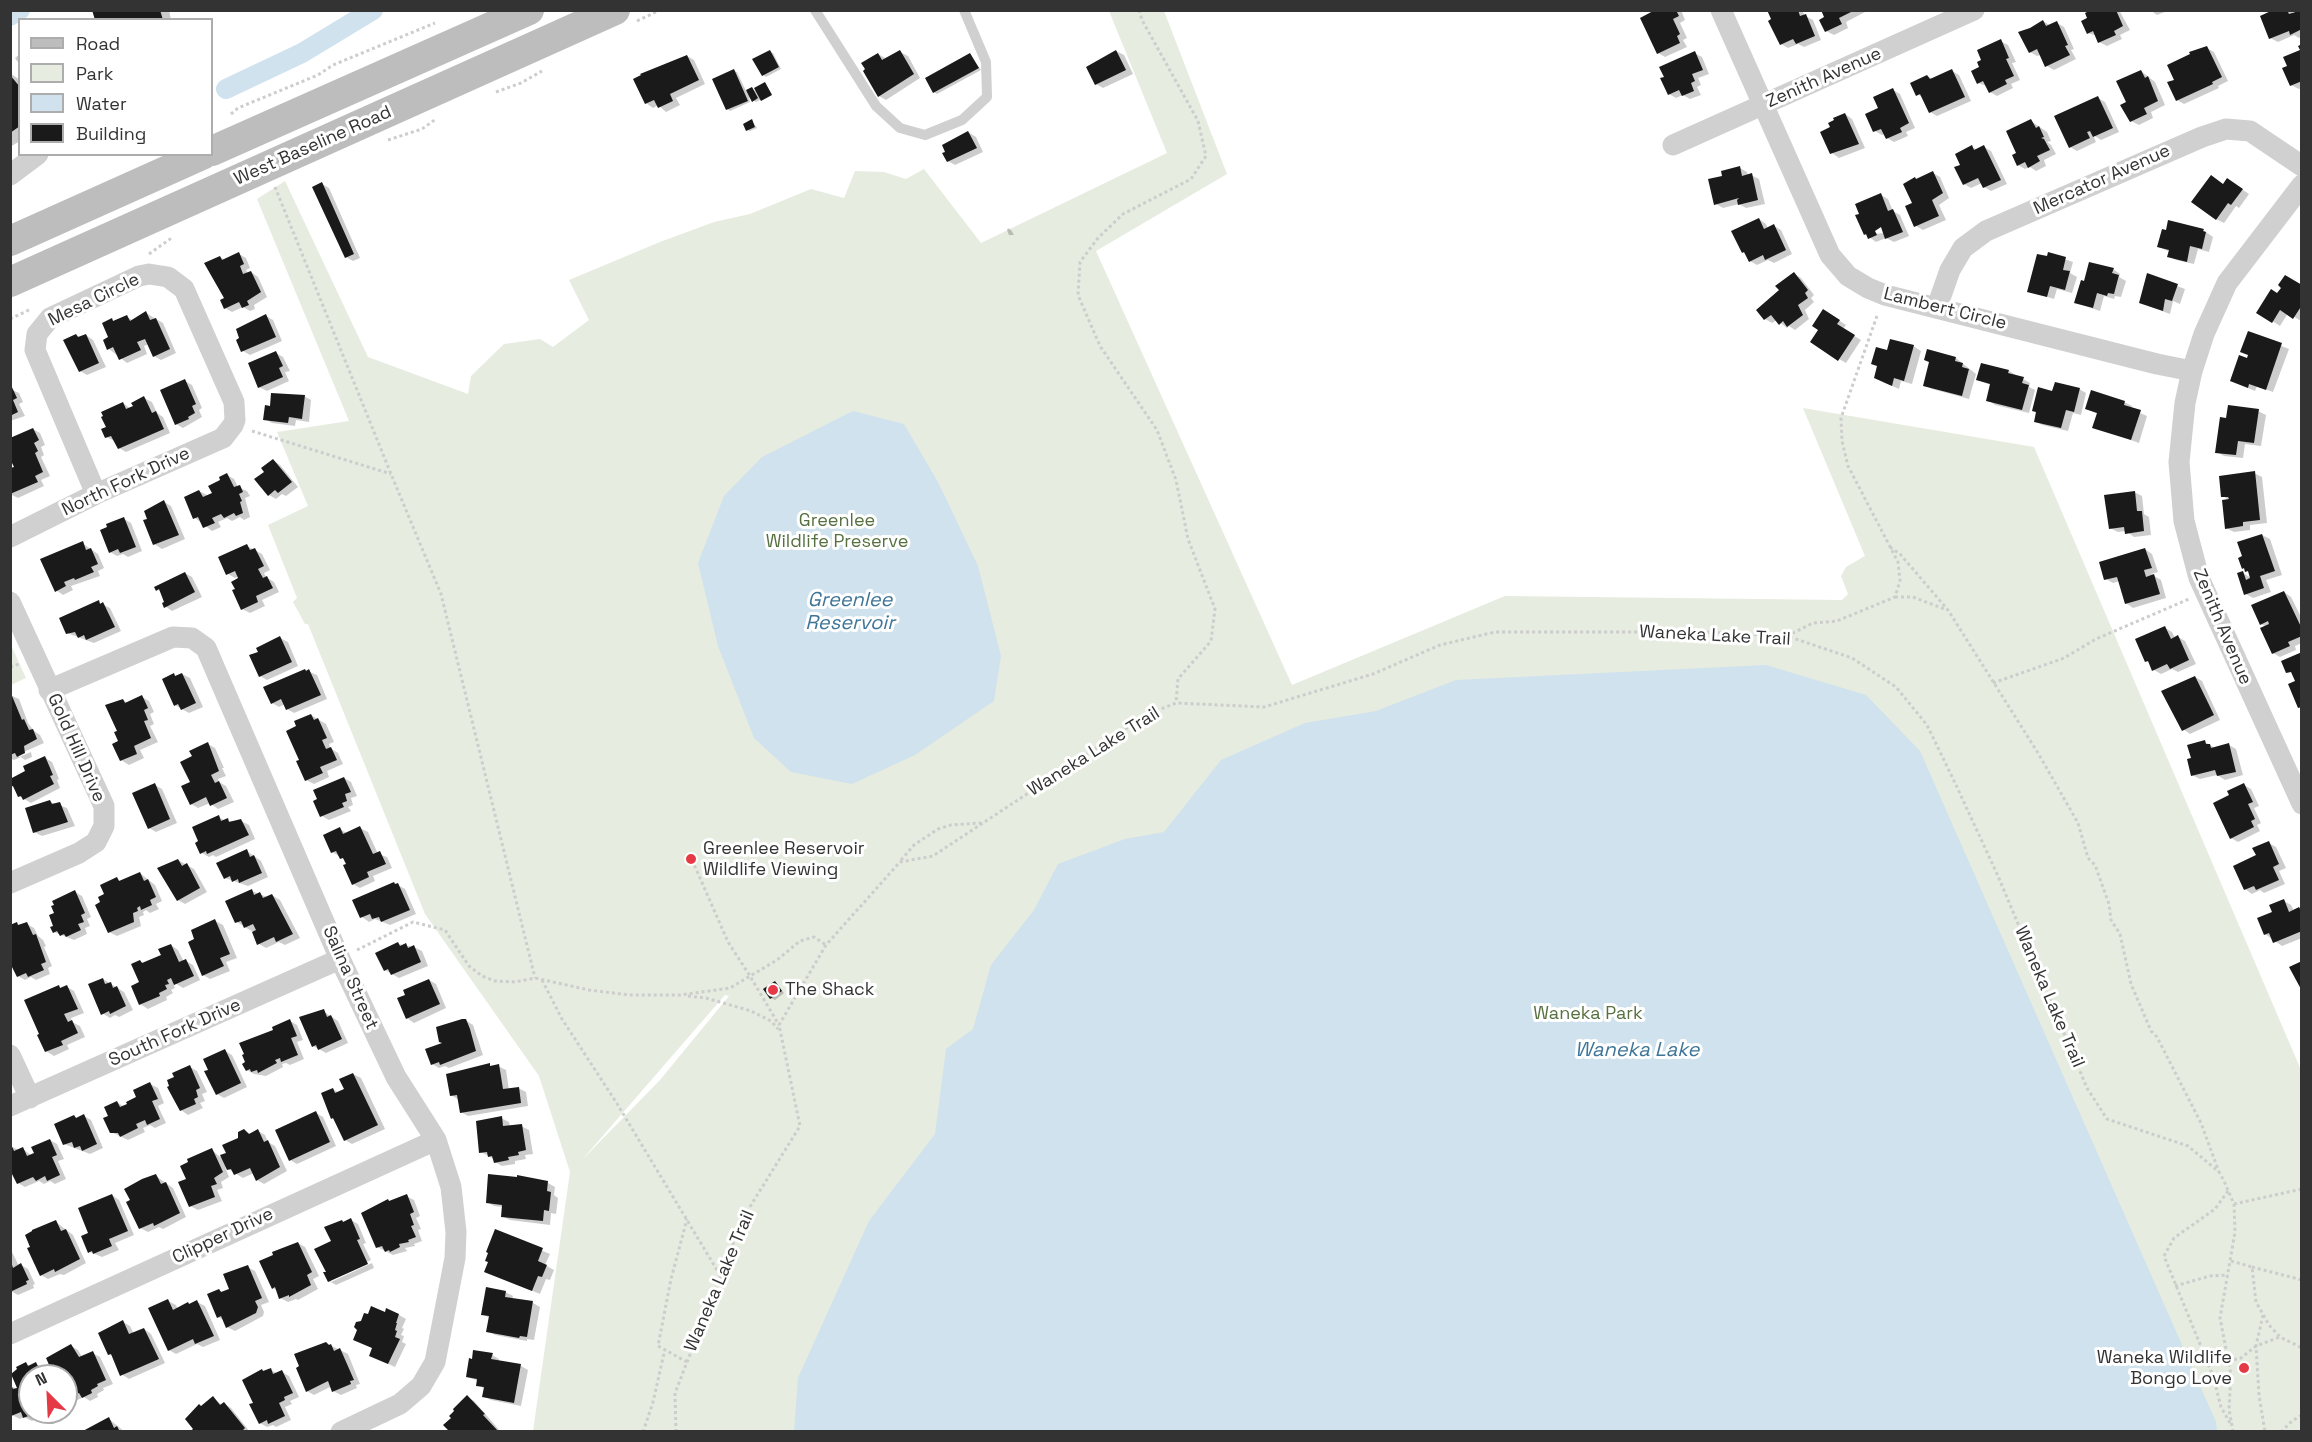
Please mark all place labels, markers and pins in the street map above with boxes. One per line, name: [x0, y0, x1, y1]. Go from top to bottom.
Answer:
place label: Greenlee Reservoir Wildlife Viewing: [703, 838, 865, 880]
marker: Greenlee Reservoir Wildlife Viewing: [684, 852, 698, 866]
place label: The Shack: [785, 979, 875, 1001]
marker: The Shack: [766, 983, 780, 997]
place label: Waneka Wildlife Bongo Love: [2097, 1347, 2232, 1390]
marker: Waneka Wildlife Bongo Love: [2237, 1361, 2251, 1375]

